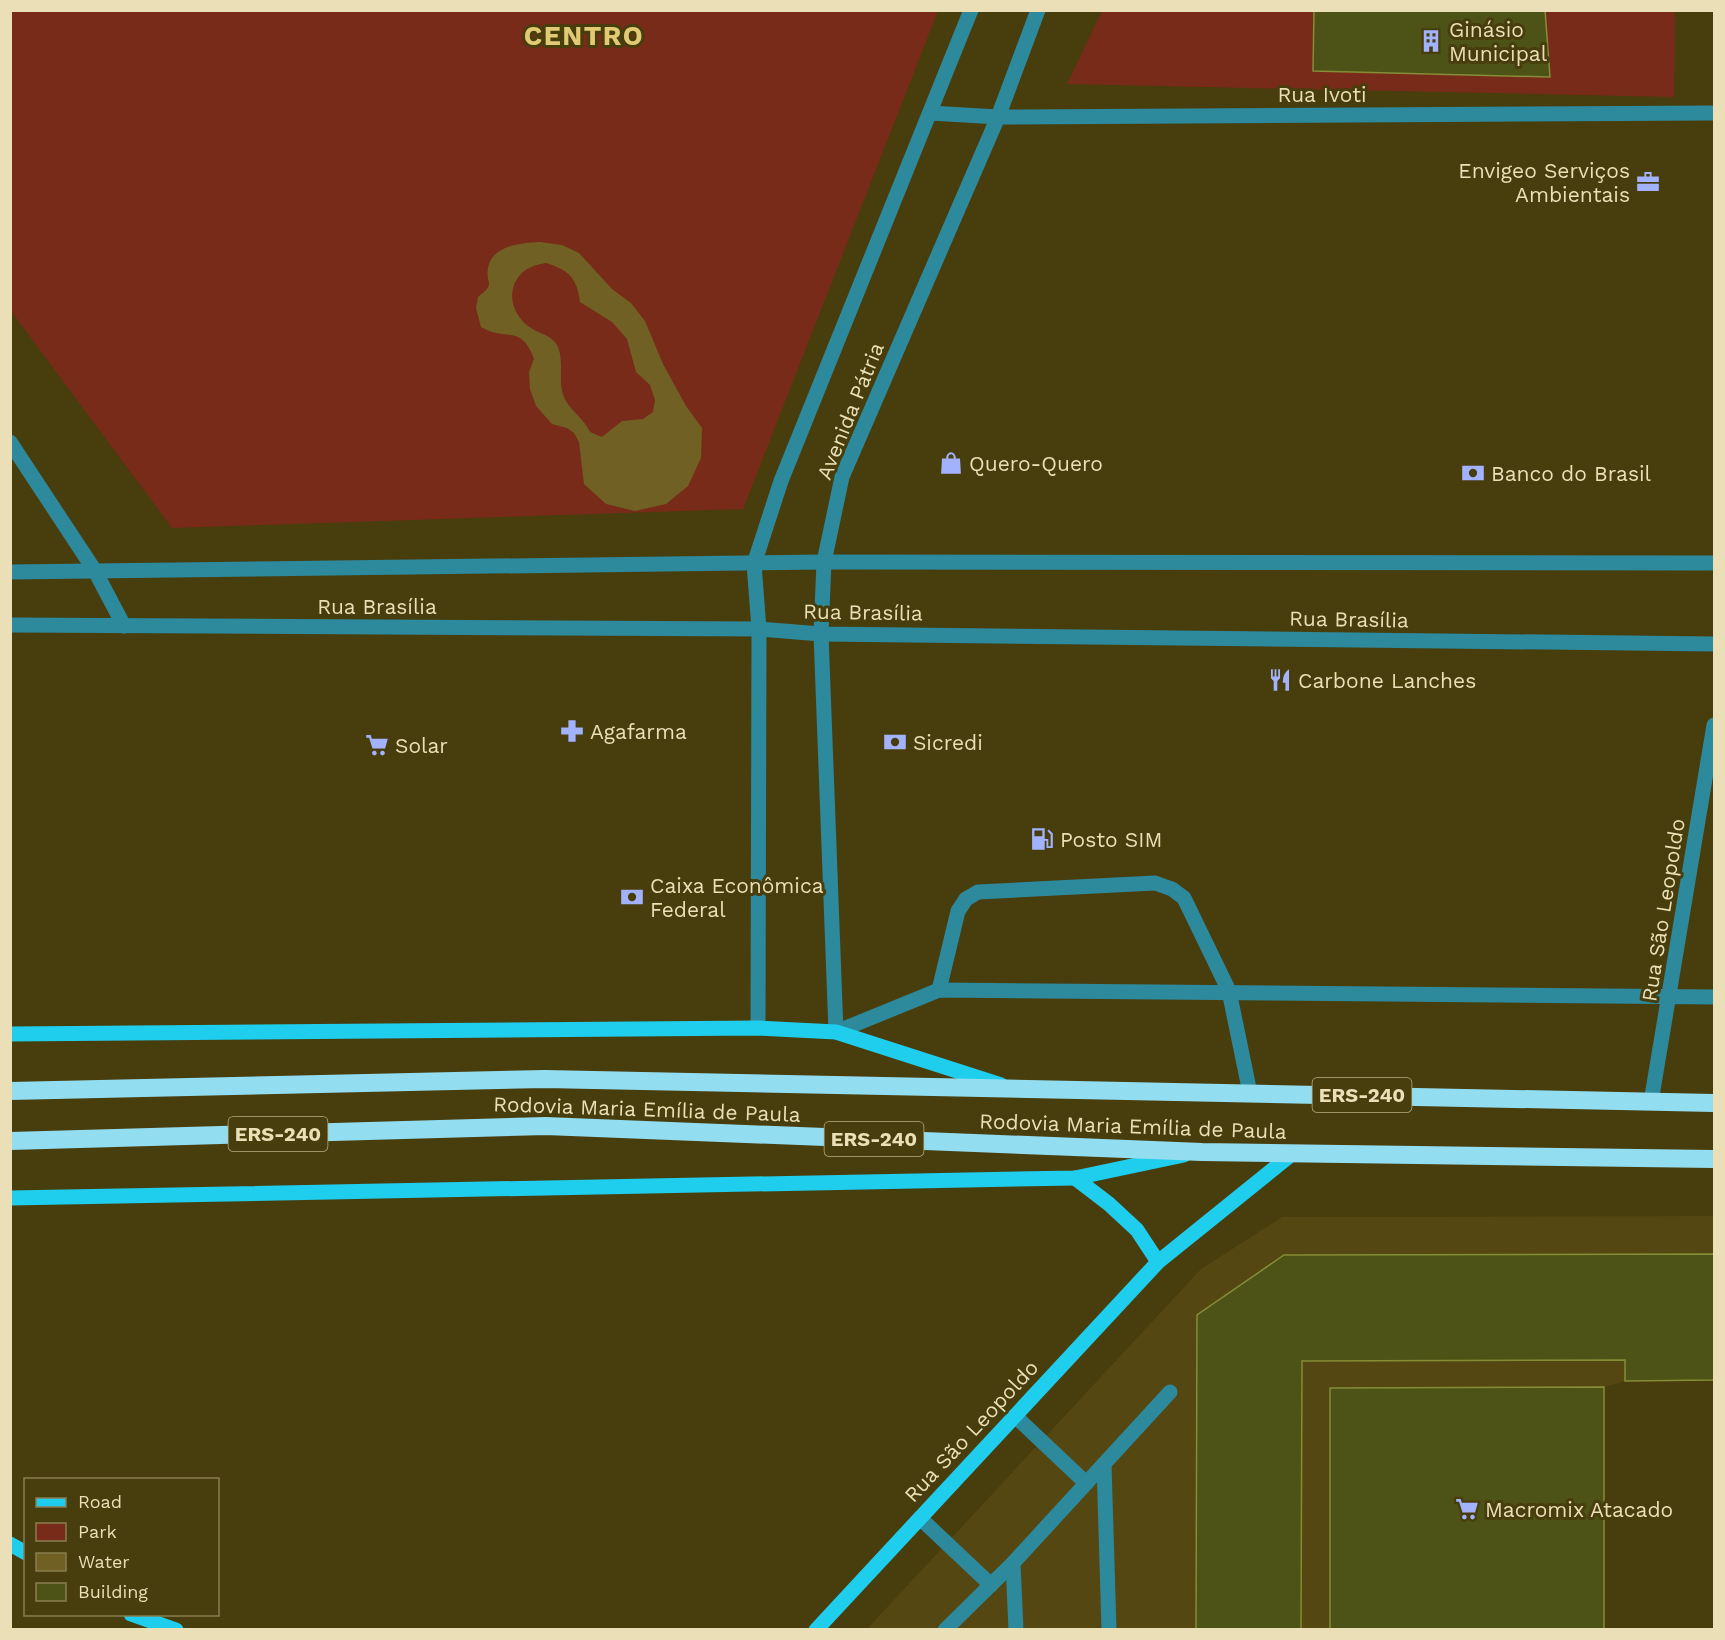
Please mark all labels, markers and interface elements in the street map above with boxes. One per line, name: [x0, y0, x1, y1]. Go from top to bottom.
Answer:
place label: Ginásio Municipal: [1449, 17, 1548, 66]
district label: CENTRO: [524, 20, 644, 52]
building icon: Ginásio Municipal: [1418, 28, 1444, 54]
street label: Rua Ivoti: [1277, 82, 1367, 107]
place label: Envigeo Serviços Ambientais: [1458, 158, 1630, 207]
office icon: Envigeo Serviços Ambientais: [1635, 169, 1661, 195]
street label: Avenida Pátria: [811, 339, 889, 483]
shop icon: Quero-Quero: [938, 450, 964, 476]
place label: Quero-Quero: [969, 451, 1103, 476]
bank icon: Banco do Brasil: [1460, 460, 1486, 486]
place label: Banco do Brasil: [1491, 461, 1652, 486]
street label: Rua Brasília: [317, 594, 437, 619]
street label: Rua Brasília: [803, 598, 923, 626]
street label: Rua Brasília: [1289, 605, 1409, 633]
restaurant icon: Carbone Lanches: [1267, 667, 1293, 693]
place label: Carbone Lanches: [1298, 668, 1476, 693]
pharmacy icon: Agafarma: [559, 718, 585, 744]
place label: Agafarma: [590, 719, 687, 744]
bank icon: Sicredi: [882, 729, 908, 755]
place label: Sicredi: [913, 730, 983, 755]
supermarket icon: Solar: [364, 732, 390, 758]
place label: Solar: [395, 733, 448, 758]
street label: Rua São Leopoldo: [1636, 817, 1690, 1003]
fuel station icon: Posto SIM: [1029, 826, 1055, 852]
place label: Posto SIM: [1060, 827, 1162, 852]
place label: Caixa Econômica Federal: [650, 873, 824, 922]
bank icon: Caixa Econômica Federal: [619, 884, 645, 910]
road number: ERS-240: [1312, 1078, 1412, 1112]
street label: Rodovia Maria Emília de Paula: [493, 1091, 801, 1127]
street label: Rodovia Maria Emília de Paula: [979, 1108, 1287, 1144]
road number: ERS-240: [228, 1117, 328, 1151]
road number: ERS-240: [824, 1122, 924, 1156]
street label: Rua São Leopoldo: [899, 1355, 1043, 1507]
legend: [24, 1478, 219, 1616]
text: Road: [78, 1491, 122, 1512]
supermarket icon: Macromix Atacado: [1454, 1496, 1480, 1522]
place label: Macromix Atacado: [1485, 1497, 1673, 1522]
text: Park: [78, 1521, 117, 1542]
text: Water: [78, 1551, 130, 1572]
text: Building: [78, 1581, 148, 1602]

